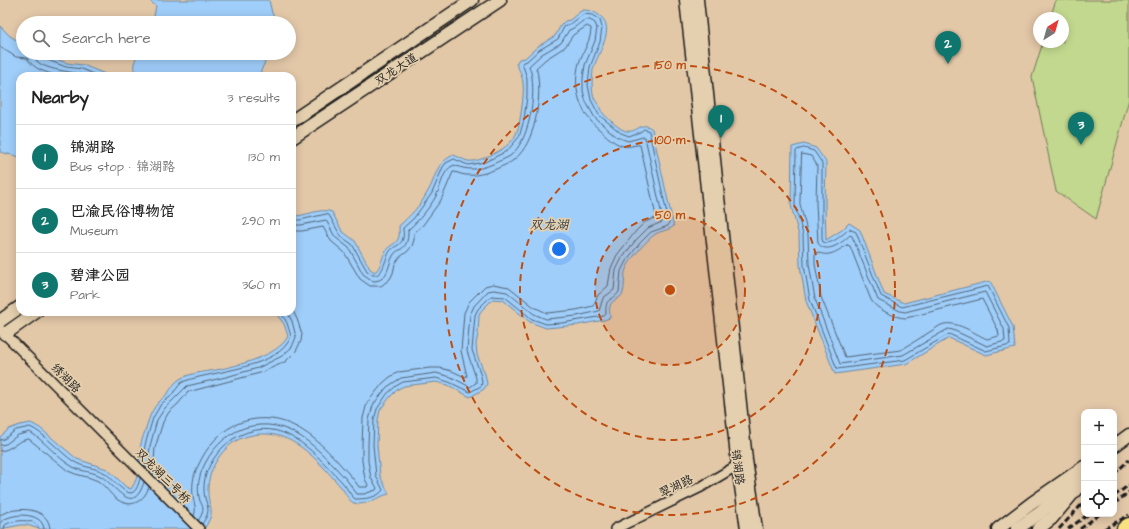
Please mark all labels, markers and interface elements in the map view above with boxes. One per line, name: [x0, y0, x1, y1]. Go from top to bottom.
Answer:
north arrow: [1033, 12, 1069, 48]
search box: [16, 16, 296, 60]
icon: search: [30, 27, 52, 49]
text: Search here: [62, 28, 151, 49]
pin: 2: [935, 31, 961, 64]
street label: 双龙大道: [372, 49, 421, 90]
text: 150 m: [654, 57, 687, 74]
text: Nearby: [32, 86, 89, 110]
text: 3 results: [227, 89, 280, 107]
pin: 1: [708, 105, 734, 138]
pin: 3: [1068, 112, 1094, 145]
text: 100 m: [655, 132, 686, 149]
text: 锦湖路: [70, 137, 115, 158]
text: 1: [44, 148, 46, 166]
text: 130 m: [248, 148, 280, 166]
text: Bus stop · 锦湖路: [70, 158, 175, 176]
text: 巴渝民俗博物馆: [70, 201, 175, 222]
text: 50 m: [655, 207, 686, 224]
text: 2: [41, 212, 49, 230]
text: 290 m: [242, 212, 280, 230]
water label: 双龙湖: [529, 216, 570, 234]
text: Museum: [70, 222, 118, 240]
your location: [549, 239, 569, 259]
text: 碧津公园: [70, 265, 130, 286]
text: 3: [42, 276, 48, 294]
text: 360 m: [242, 276, 280, 294]
centre of rings: [663, 283, 677, 297]
text: Park: [70, 286, 100, 304]
street label: 绣湖路: [47, 360, 84, 397]
map controls: [1081, 409, 1117, 517]
button: +: [1081, 409, 1117, 445]
street label: 双龙湖三号桥: [131, 445, 195, 509]
button: −: [1081, 445, 1117, 481]
street label: 锦湖路: [727, 448, 748, 486]
street label: 翠湖路: [656, 471, 696, 502]
button: locate: [1081, 481, 1117, 517]

